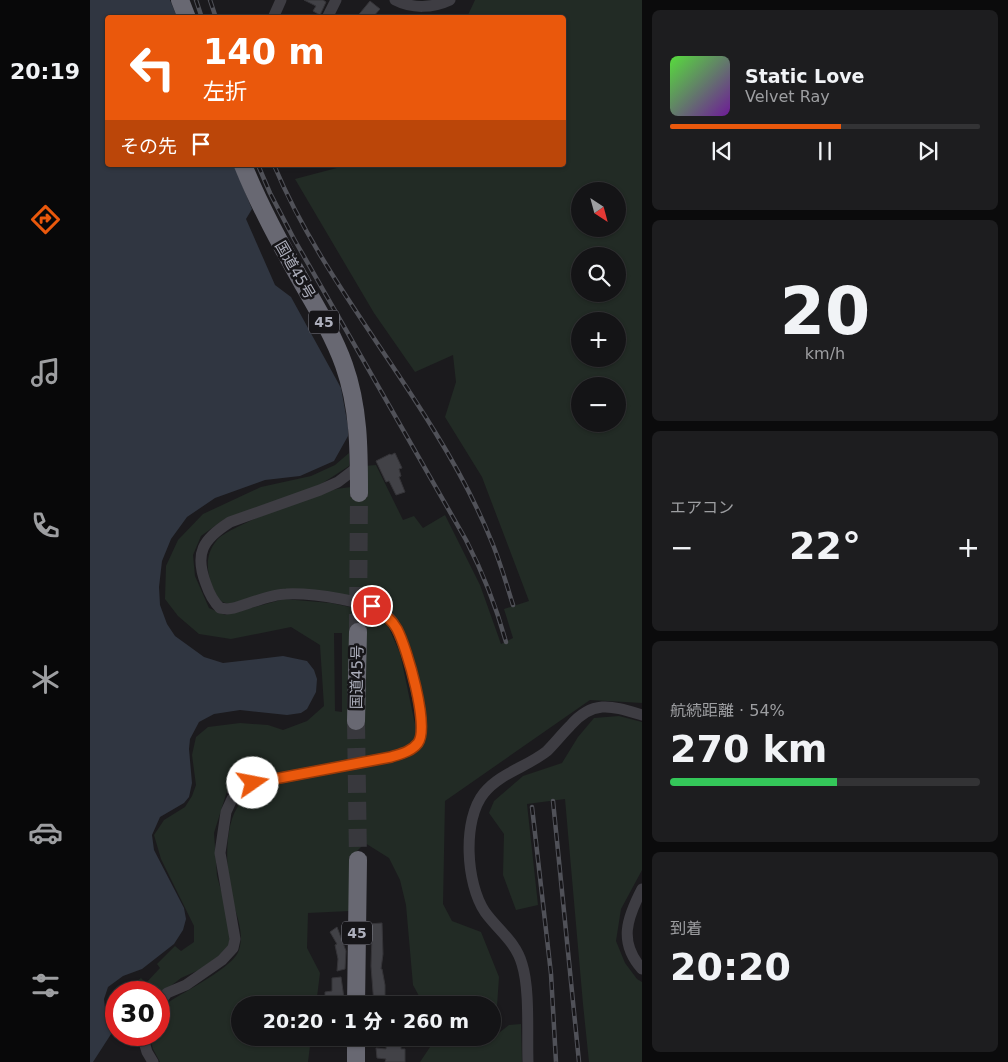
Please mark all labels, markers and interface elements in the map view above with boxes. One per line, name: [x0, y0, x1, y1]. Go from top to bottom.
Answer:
text: 140 m: [203, 32, 325, 72]
icon: left: [120, 35, 185, 100]
text: 20:19: [10, 59, 80, 84]
text: Static Love: [745, 65, 865, 87]
text: 左折: [203, 79, 247, 104]
text: Velvet Ray: [745, 87, 830, 106]
icon: arrive: [187, 130, 215, 158]
text: その先: [120, 135, 177, 157]
icon: previous: [708, 137, 736, 165]
icon: pause: [811, 137, 839, 165]
icon: next: [914, 137, 942, 165]
north arrow: [571, 182, 626, 238]
map controls: [571, 182, 626, 432]
icon: directions: [28, 202, 63, 237]
street label: 国道45号: [271, 238, 319, 302]
button: search: [571, 247, 626, 302]
text: 20: [780, 274, 870, 349]
road number: 45: [309, 311, 339, 334]
button: +: [571, 312, 626, 367]
text: km/h: [805, 344, 845, 363]
icon: music: [28, 355, 63, 390]
button: −: [571, 377, 626, 432]
text: エアコン: [670, 498, 734, 517]
icon: phone: [28, 508, 63, 543]
text: 22°: [789, 524, 861, 568]
text: −: [670, 531, 693, 564]
text: +: [957, 531, 980, 564]
pin: [351, 585, 393, 627]
icon: arrive: [358, 592, 386, 620]
street label: 国道45号: [347, 645, 367, 709]
icon: climate: [28, 662, 63, 697]
text: 航続距離 · 54%: [670, 701, 785, 720]
text: 270 km: [670, 727, 827, 771]
position arrow: [226, 756, 278, 808]
icon: car: [28, 815, 63, 850]
text: 到着: [670, 919, 702, 938]
road number: 45: [342, 921, 372, 944]
text: 20:20: [670, 945, 791, 989]
icon: filters: [28, 968, 63, 1003]
speed limit sign: 30: [105, 981, 170, 1046]
text: 20:20 · 1 分 · 260 m: [263, 1010, 469, 1032]

